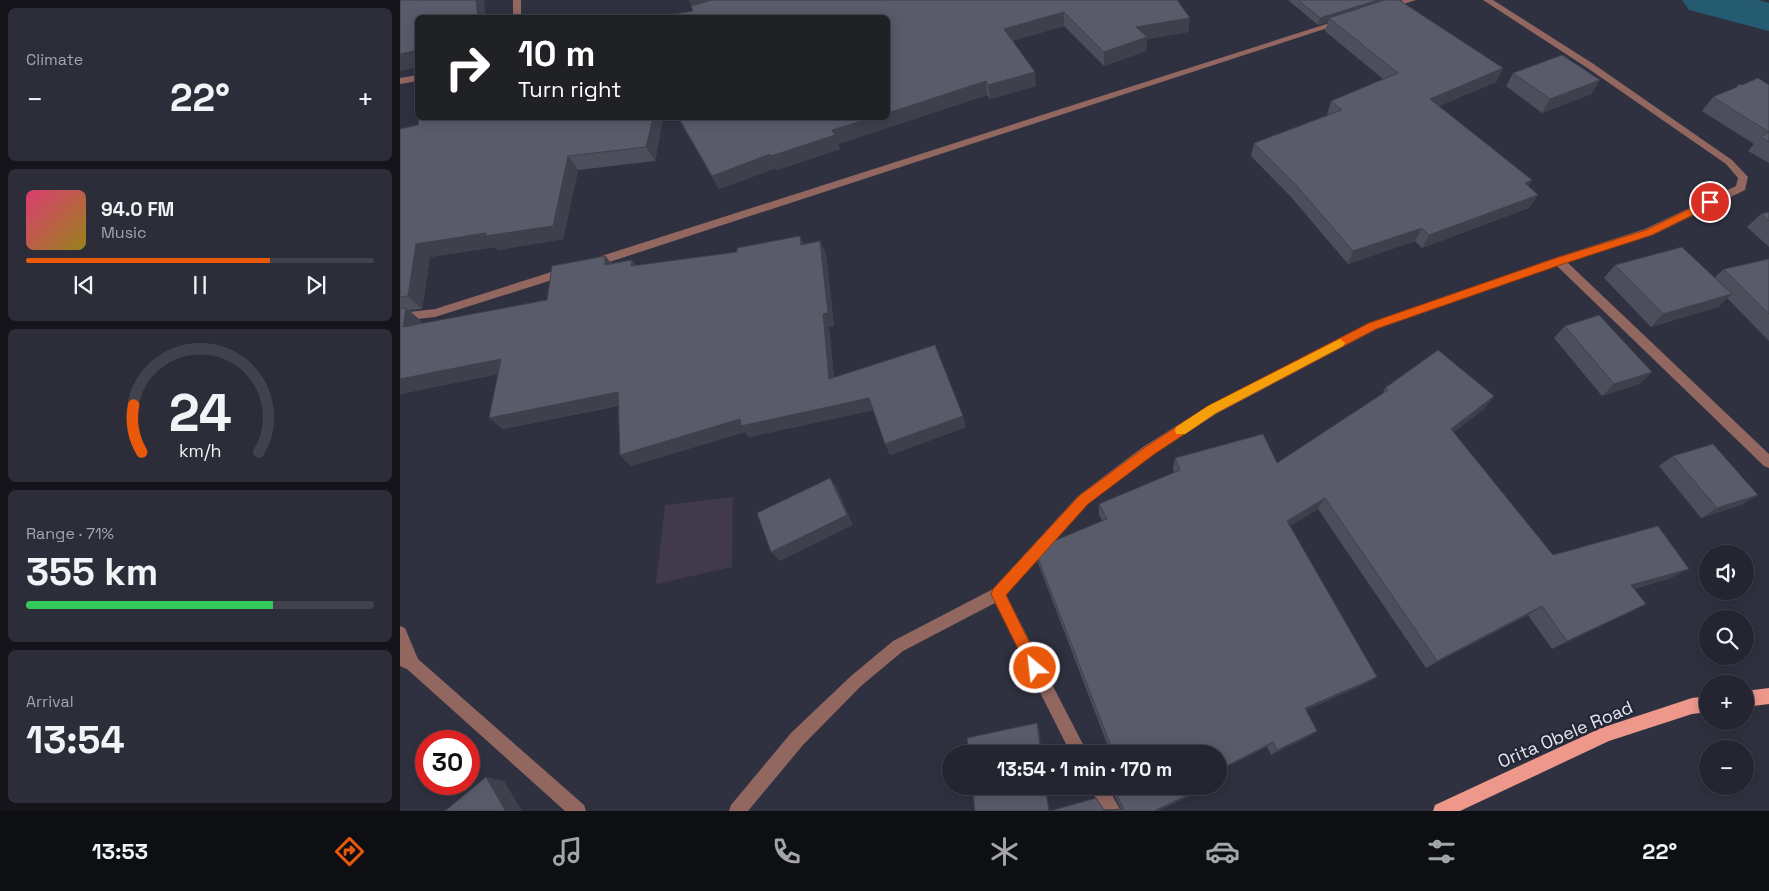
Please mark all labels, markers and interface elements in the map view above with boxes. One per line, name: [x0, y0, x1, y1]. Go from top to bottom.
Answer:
text: 10 m: [518, 32, 595, 76]
icon: right: [435, 35, 500, 100]
text: Climate: [26, 49, 83, 70]
text: 22°: [170, 74, 230, 122]
text: Turn right: [518, 75, 621, 103]
text: −: [26, 81, 43, 117]
text: +: [357, 81, 374, 117]
pin: [1689, 181, 1731, 223]
icon: arrive: [1696, 188, 1724, 216]
text: 94.0 FM: [101, 197, 174, 222]
text: Music: [101, 222, 147, 243]
icon: previous: [70, 271, 98, 299]
icon: pause: [186, 271, 214, 299]
icon: next: [302, 271, 330, 299]
text: 24: [168, 380, 232, 446]
text: km/h: [179, 439, 221, 462]
text: Range · 71%: [26, 523, 114, 544]
map controls: [1699, 545, 1754, 795]
button: sound: [1699, 545, 1754, 600]
text: 355 km: [26, 548, 158, 596]
button: search: [1699, 610, 1754, 665]
position arrow: [1008, 641, 1060, 693]
button: +: [1699, 675, 1754, 730]
text: Arrival: [26, 691, 74, 712]
street label: Orita Obele Road: [1494, 695, 1636, 773]
text: 13:54: [26, 716, 125, 764]
speed limit sign: 30: [415, 730, 480, 795]
button: −: [1699, 740, 1754, 795]
text: 13:54 · 1 min · 170 m: [997, 757, 1172, 782]
icon: directions: [332, 834, 367, 869]
icon: music: [550, 834, 585, 869]
icon: phone: [769, 834, 804, 869]
icon: climate: [987, 834, 1022, 869]
icon: car: [1205, 834, 1240, 869]
icon: filters: [1424, 834, 1459, 869]
text: 13:53: [92, 837, 148, 865]
text: 22°: [1642, 837, 1677, 865]

